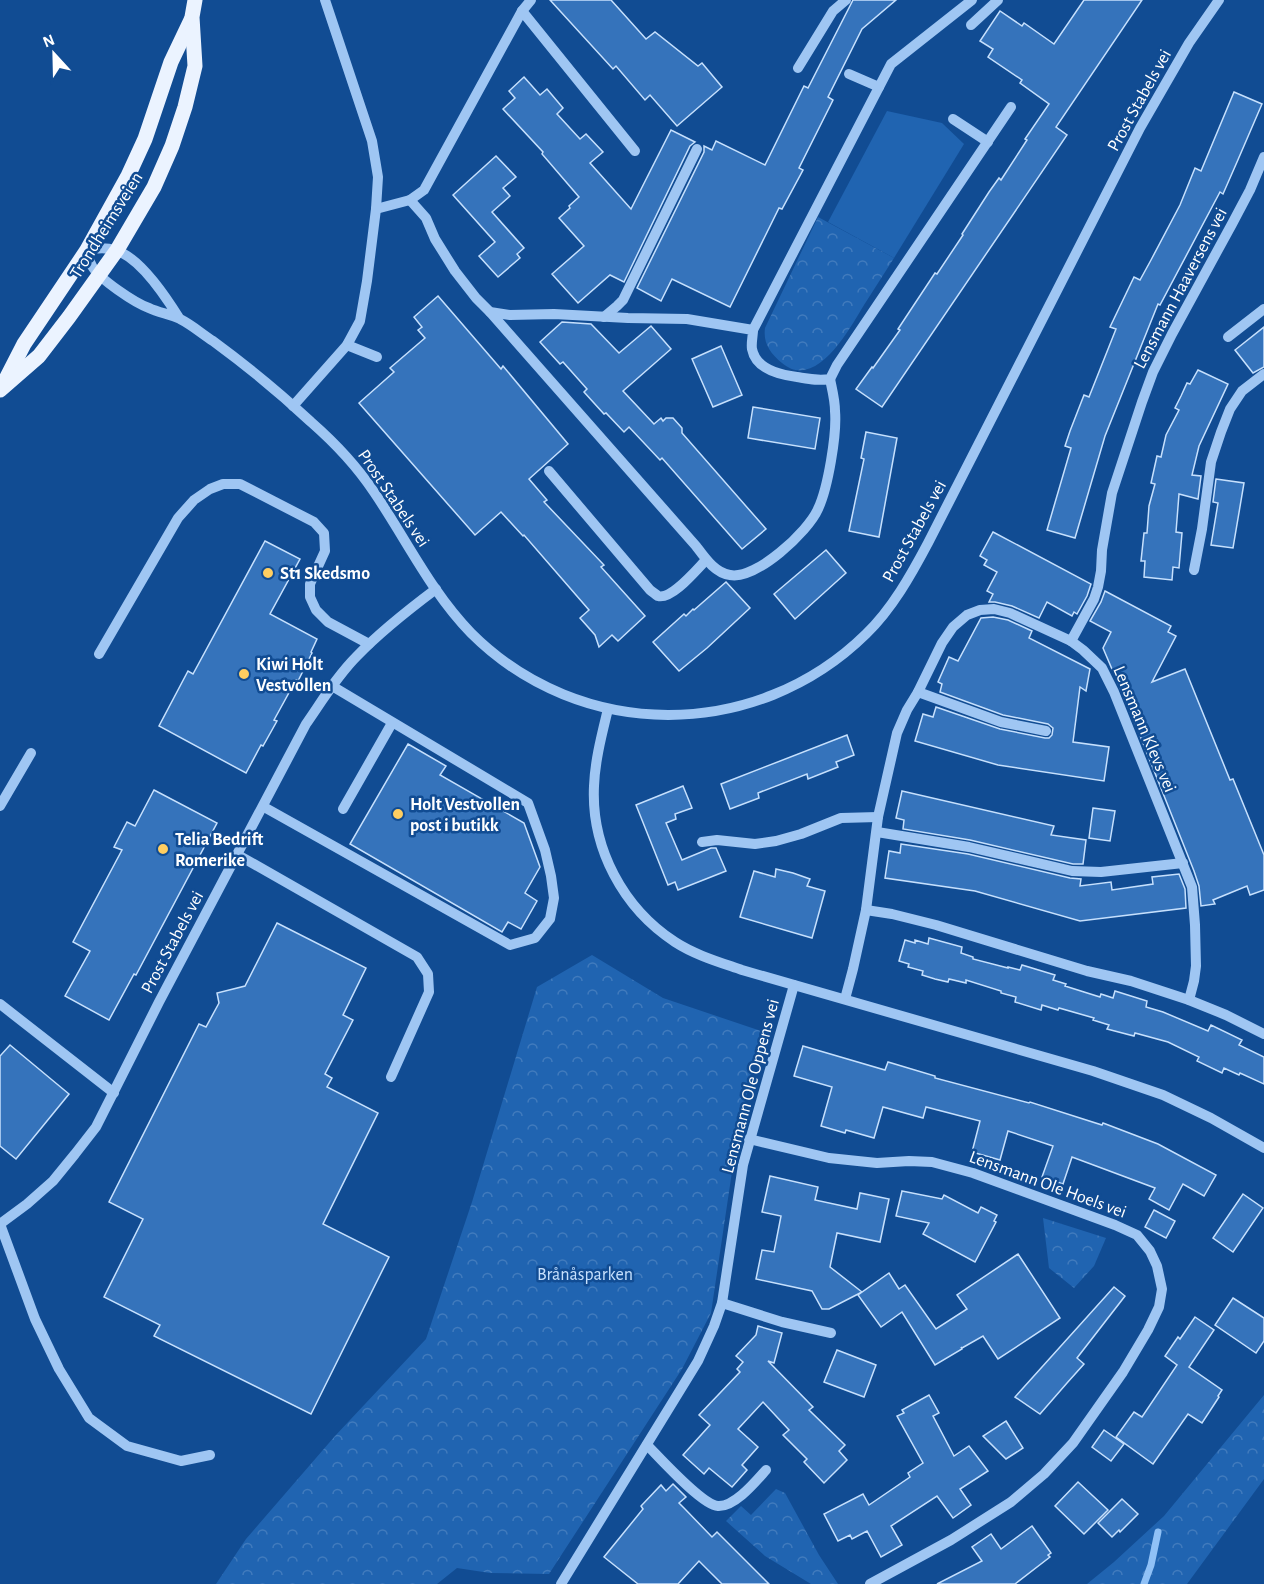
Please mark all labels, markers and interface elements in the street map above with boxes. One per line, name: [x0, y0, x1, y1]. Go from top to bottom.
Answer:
north arrow: [24, 24, 84, 84]
text: N: [41, 32, 57, 51]
street label: Prost Stabels vei: [1105, 47, 1175, 154]
street label: Trondheimsveien: [67, 169, 147, 282]
street label: Lensmann Haaversens vei: [1131, 205, 1231, 372]
street label: Prost Stabels vei: [354, 447, 432, 551]
street label: Prost Stabels vei: [880, 478, 950, 585]
place label: St1 Skedsmo: [280, 565, 370, 583]
marker: St1 Skedsmo: [261, 566, 275, 580]
place label: Kiwi Holt Vestvollen: [256, 656, 331, 695]
street label: Lensmann Klevs vei: [1109, 664, 1179, 795]
marker: Kiwi Holt Vestvollen: [237, 667, 251, 681]
place label: Holt Vestvollen post i butikk: [410, 796, 520, 835]
marker: Holt Vestvollen post i butikk: [391, 807, 405, 821]
place label: Telia Bedrift Romerike: [175, 831, 263, 870]
marker: Telia Bedrift Romerike: [156, 842, 170, 856]
street label: Prost Stabels vei: [138, 888, 207, 997]
street label: Lensmann Ole Oppens vei: [719, 997, 783, 1175]
street label: Lensmann Ole Hoels vei: [967, 1148, 1129, 1222]
park label: Brånåsparken: [537, 1266, 633, 1284]

